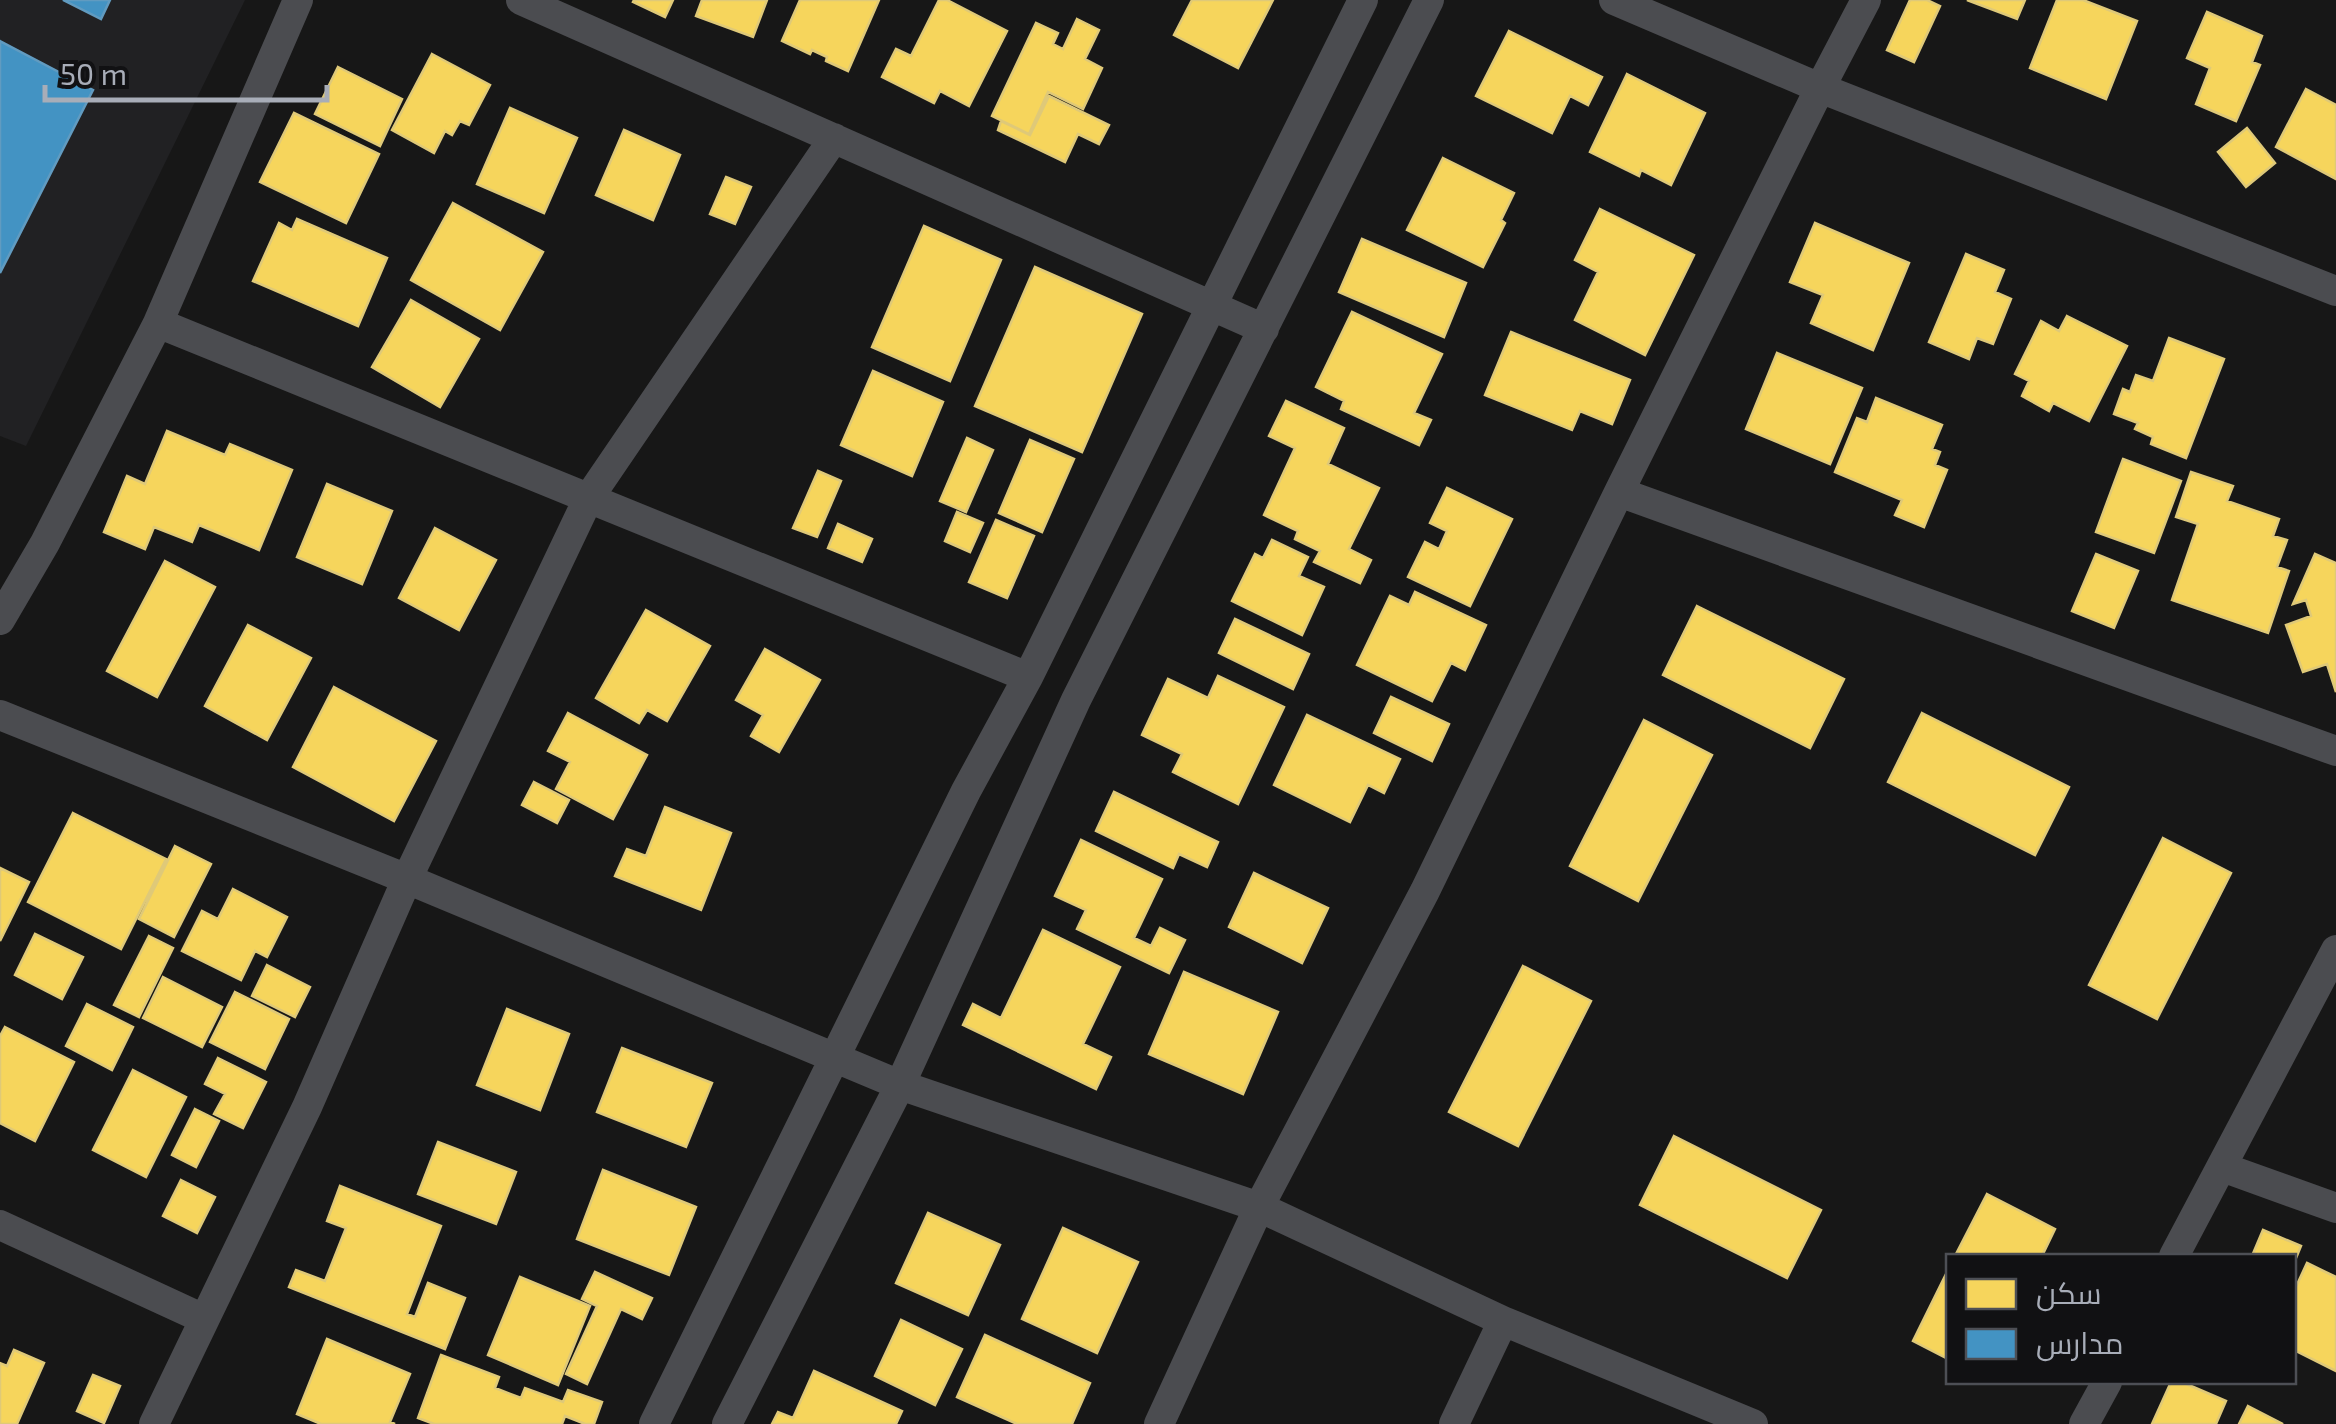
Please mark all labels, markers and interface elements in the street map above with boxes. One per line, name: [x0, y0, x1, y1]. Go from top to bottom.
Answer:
scale bar: [45, 40, 328, 102]
text: 50 m: [60, 55, 127, 91]
legend: [1946, 1254, 2296, 1384]
text: سكن: [2036, 1274, 2102, 1312]
text: مدارس: [2036, 1324, 2124, 1362]

